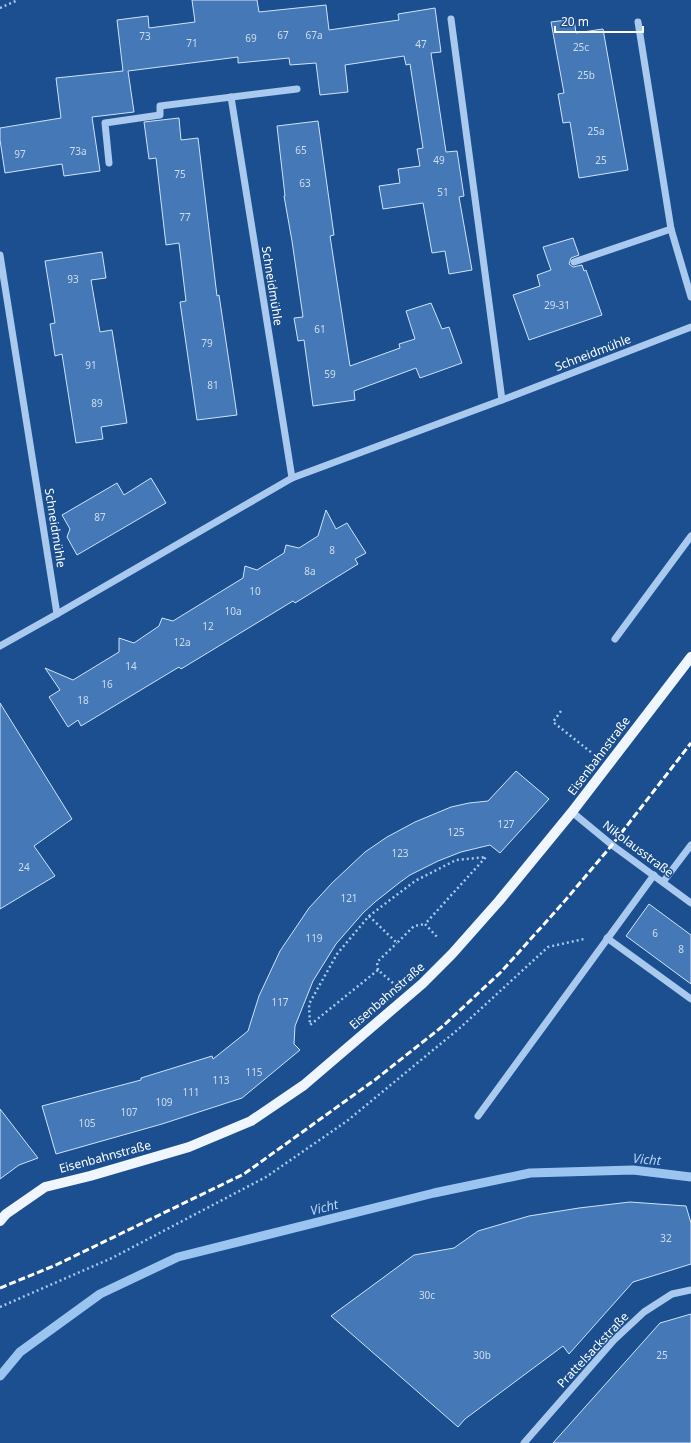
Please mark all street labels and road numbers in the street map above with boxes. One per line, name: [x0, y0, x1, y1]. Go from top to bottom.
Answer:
street label: Schneidmühle: [258, 245, 287, 327]
street label: Schneidmühle: [552, 330, 634, 375]
street label: Schneidmühle: [41, 487, 70, 569]
street label: Eisenbahnstraße: [563, 713, 634, 799]
street label: Nikolausstraße: [599, 816, 677, 881]
street label: Eisenbahnstraße: [345, 958, 428, 1033]
street label: Eisenbahnstraße: [57, 1136, 153, 1177]
street label: Prattelsackstraße: [553, 1308, 632, 1391]

